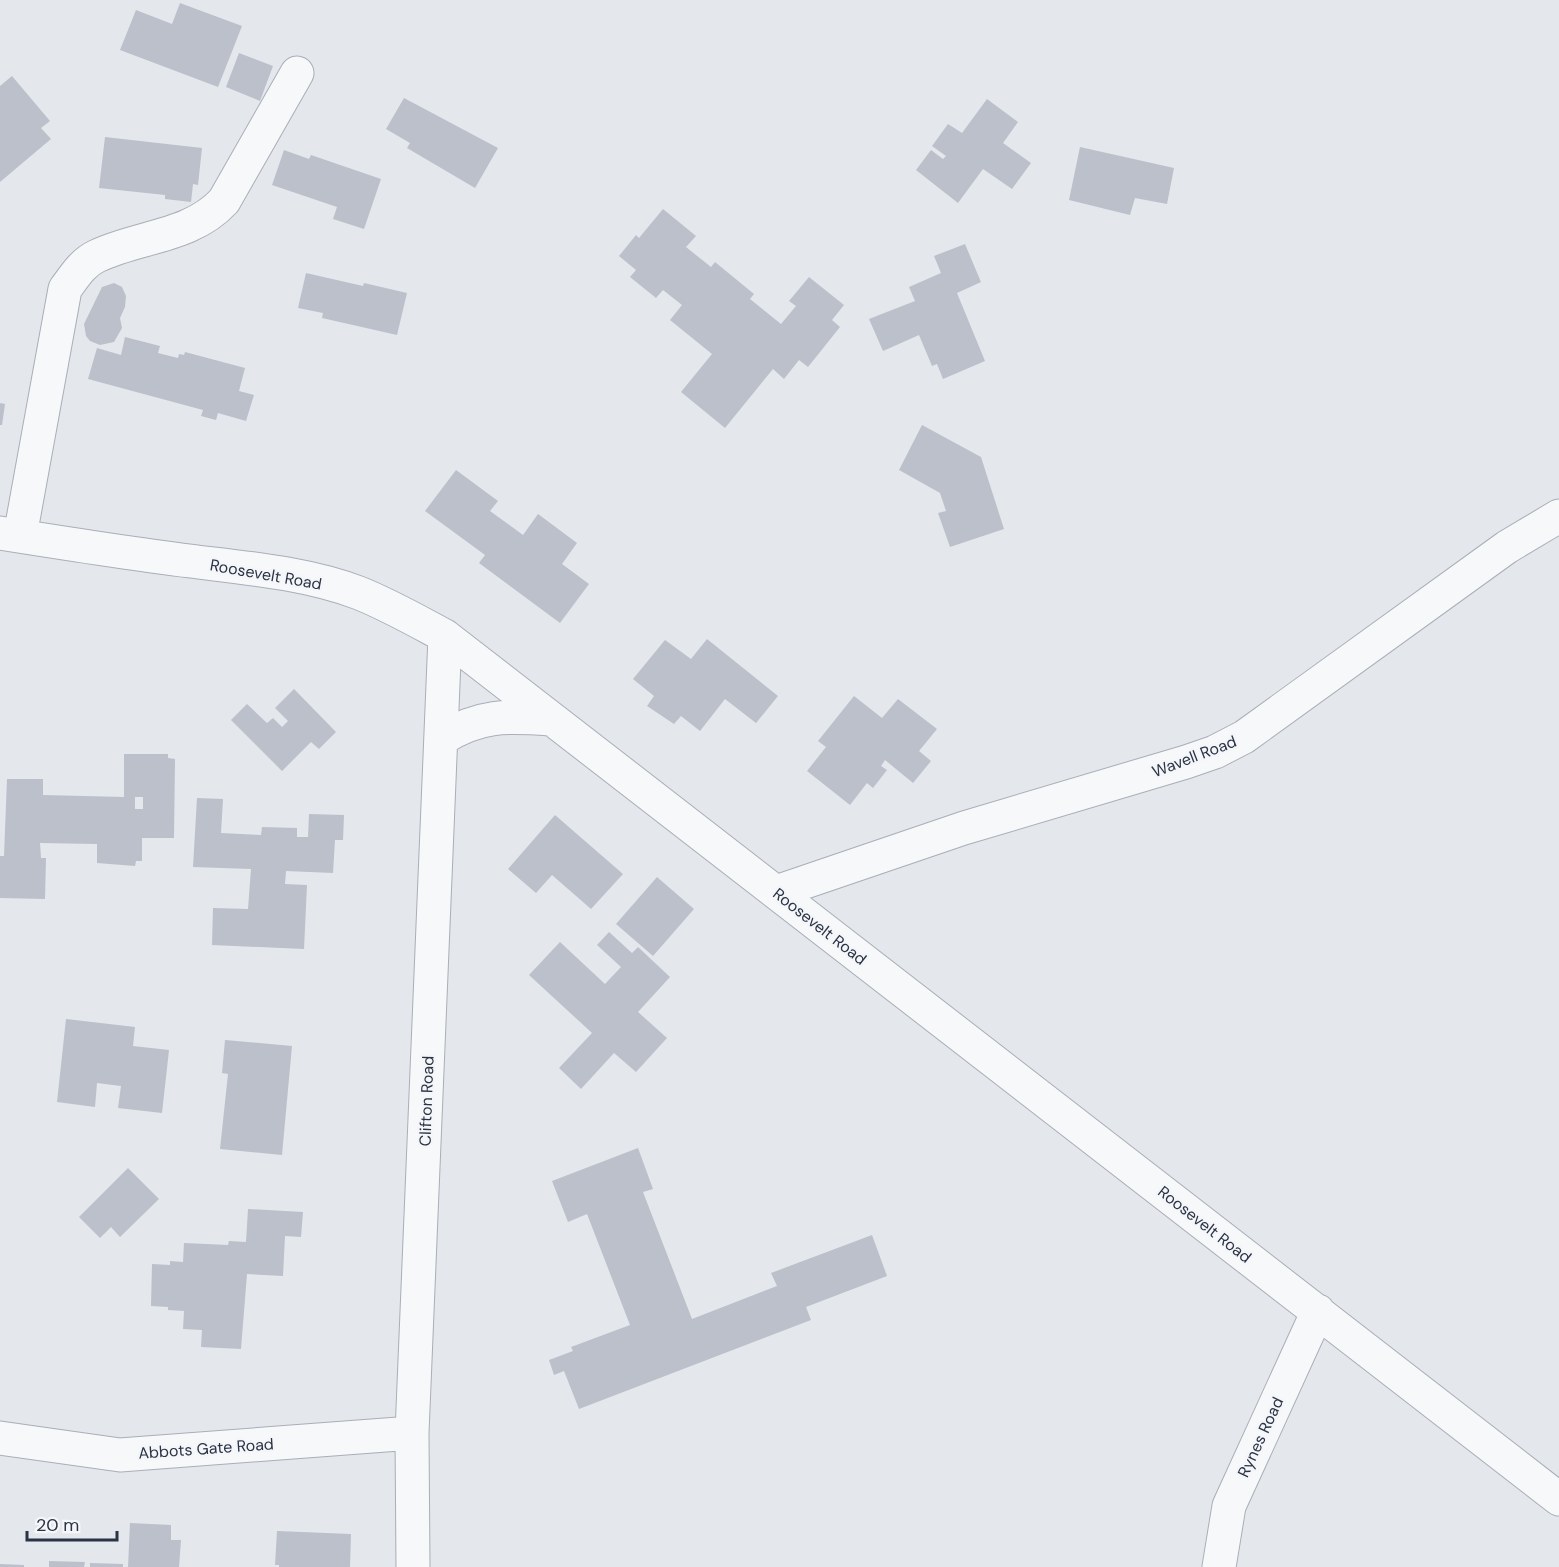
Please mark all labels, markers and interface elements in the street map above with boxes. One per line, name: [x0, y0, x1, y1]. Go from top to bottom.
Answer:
street label: Roosevelt Road: [208, 554, 324, 595]
street label: Wavell Road: [1149, 731, 1239, 782]
street label: Roosevelt Road: [769, 883, 871, 970]
street label: Clifton Road: [414, 1055, 439, 1147]
street label: Roosevelt Road: [1154, 1181, 1256, 1268]
street label: Rynes Road: [1233, 1394, 1288, 1481]
street label: Abbots Gate Road: [138, 1433, 274, 1464]
scale bar: [27, 1504, 117, 1542]
text: 20 m: [36, 1513, 79, 1537]

